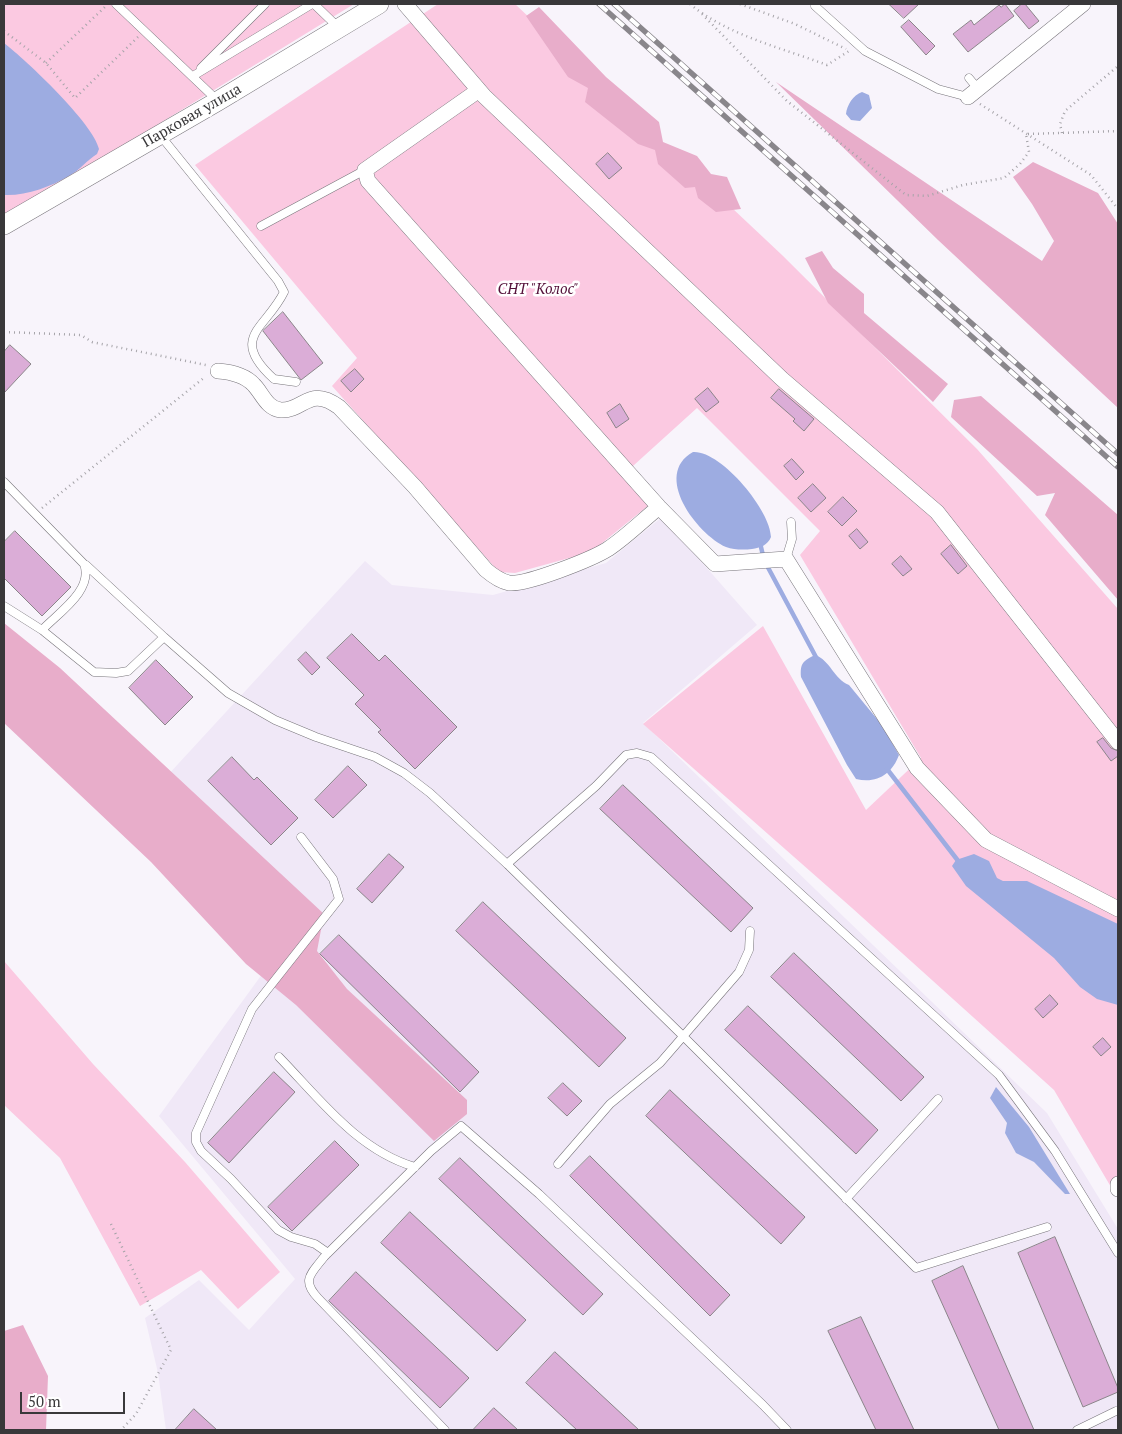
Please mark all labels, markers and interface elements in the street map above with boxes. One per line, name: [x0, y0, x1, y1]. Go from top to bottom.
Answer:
street label: Парковая улица: [139, 80, 245, 152]
park label: СНТ "Колос": [498, 281, 578, 299]
scale bar: [22, 1382, 128, 1414]
text: 50 m: [28, 1391, 61, 1411]

